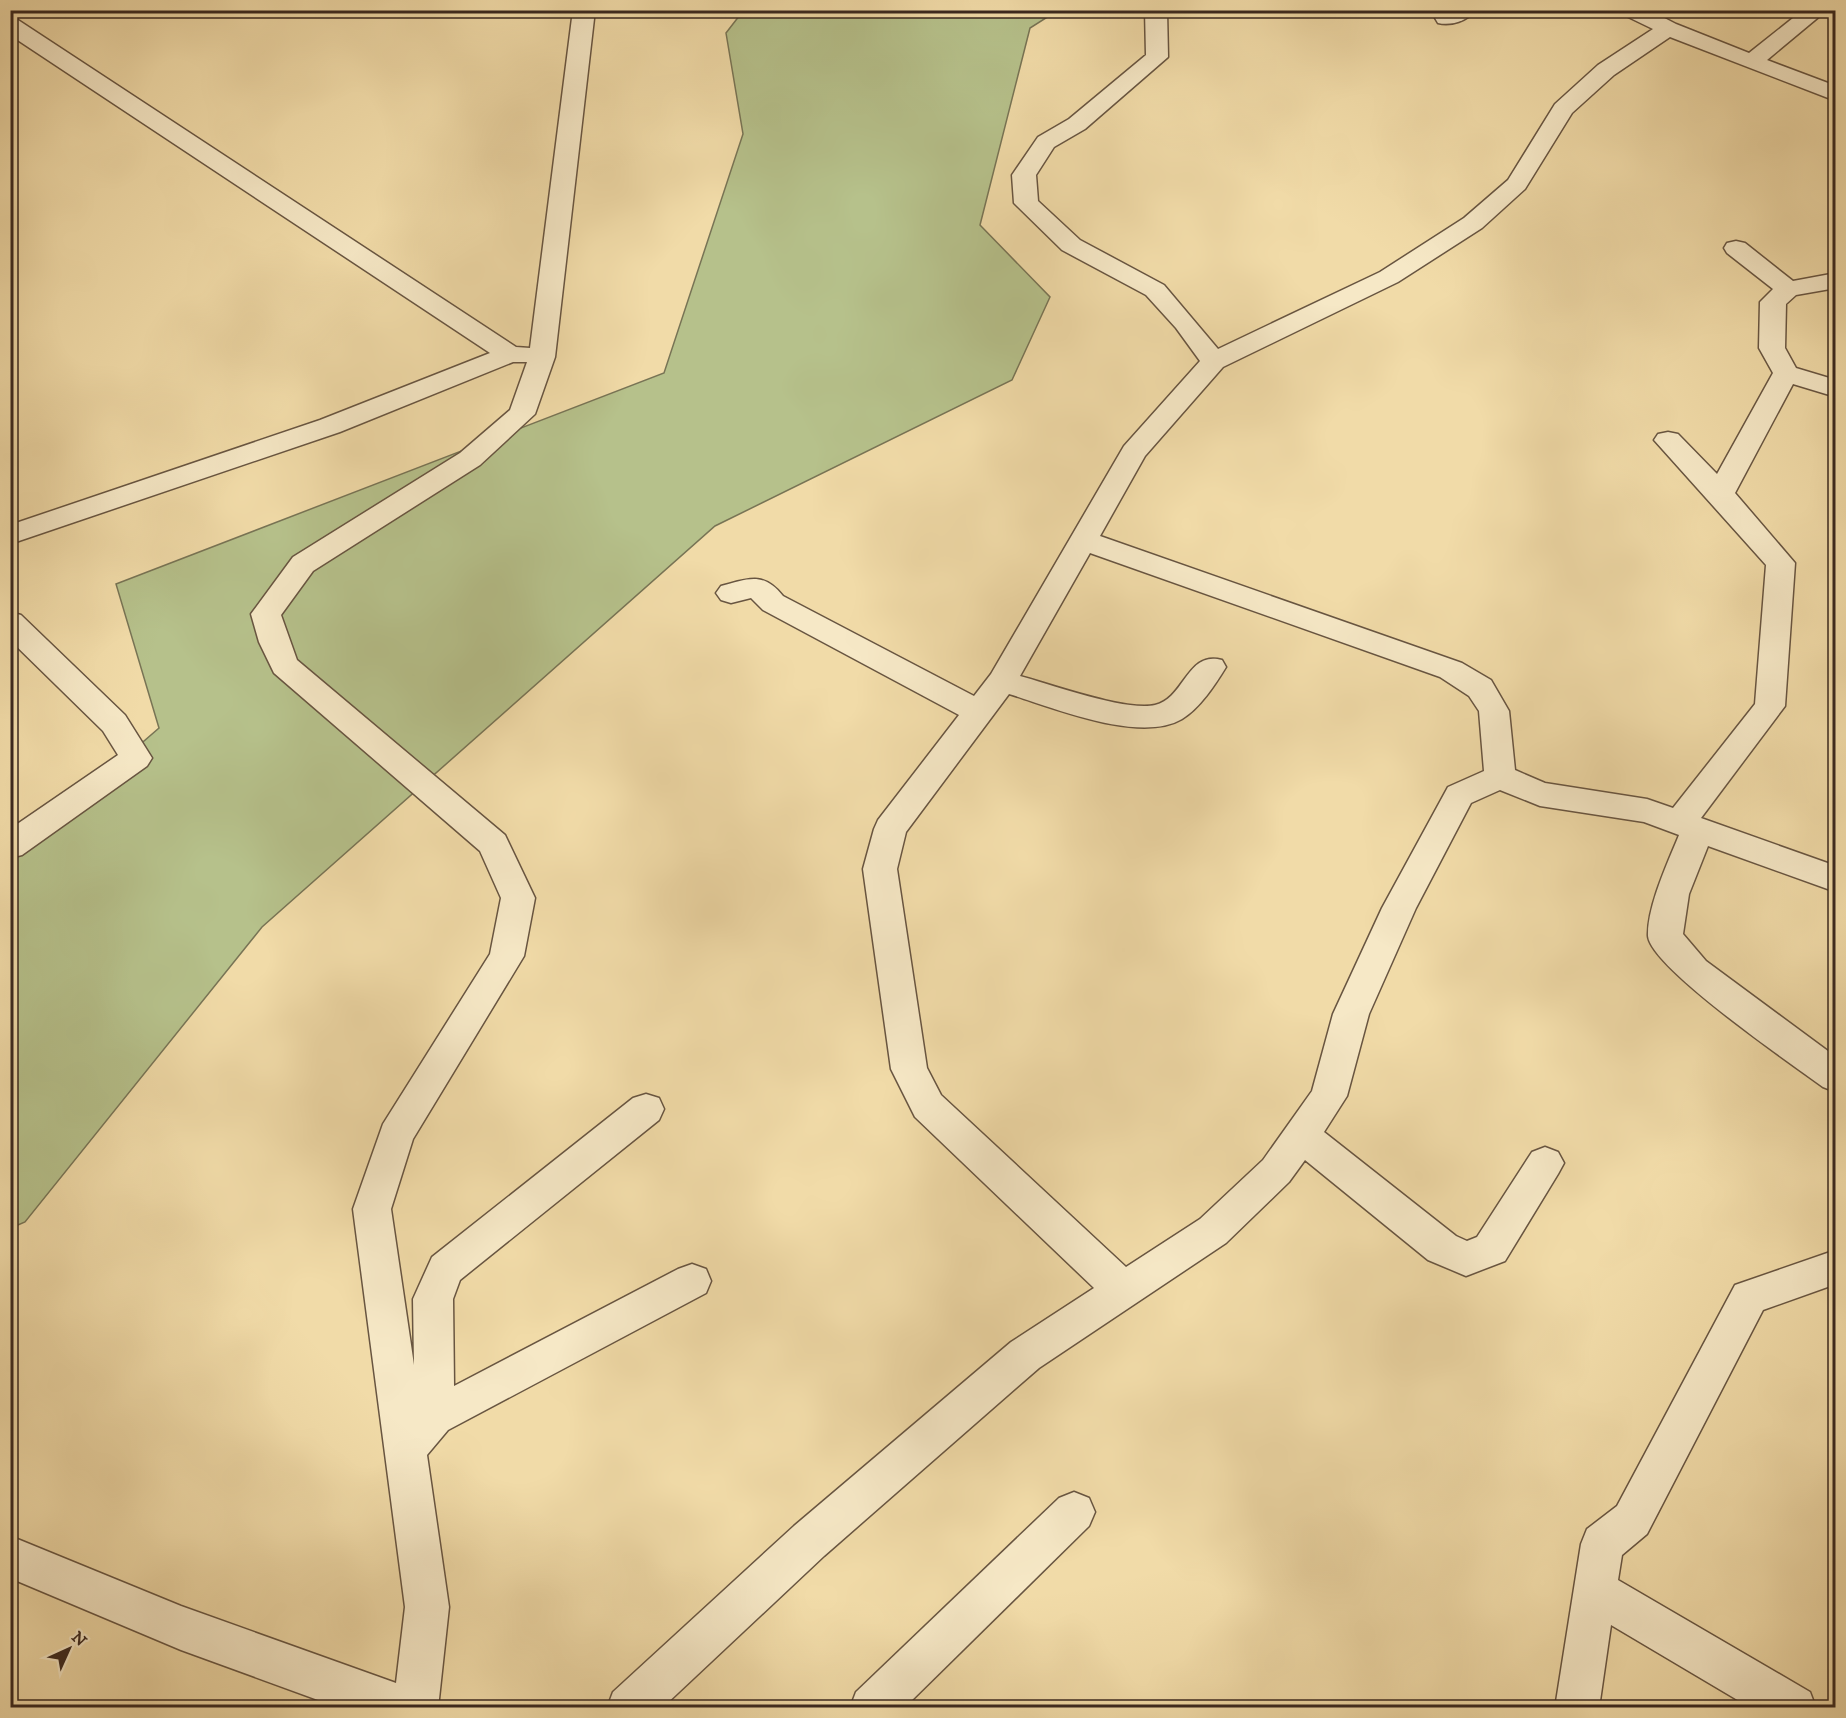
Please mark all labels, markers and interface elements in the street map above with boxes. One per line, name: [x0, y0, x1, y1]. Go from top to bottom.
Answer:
north arrow: [39, 1619, 99, 1679]
text: N: [67, 1627, 91, 1651]

